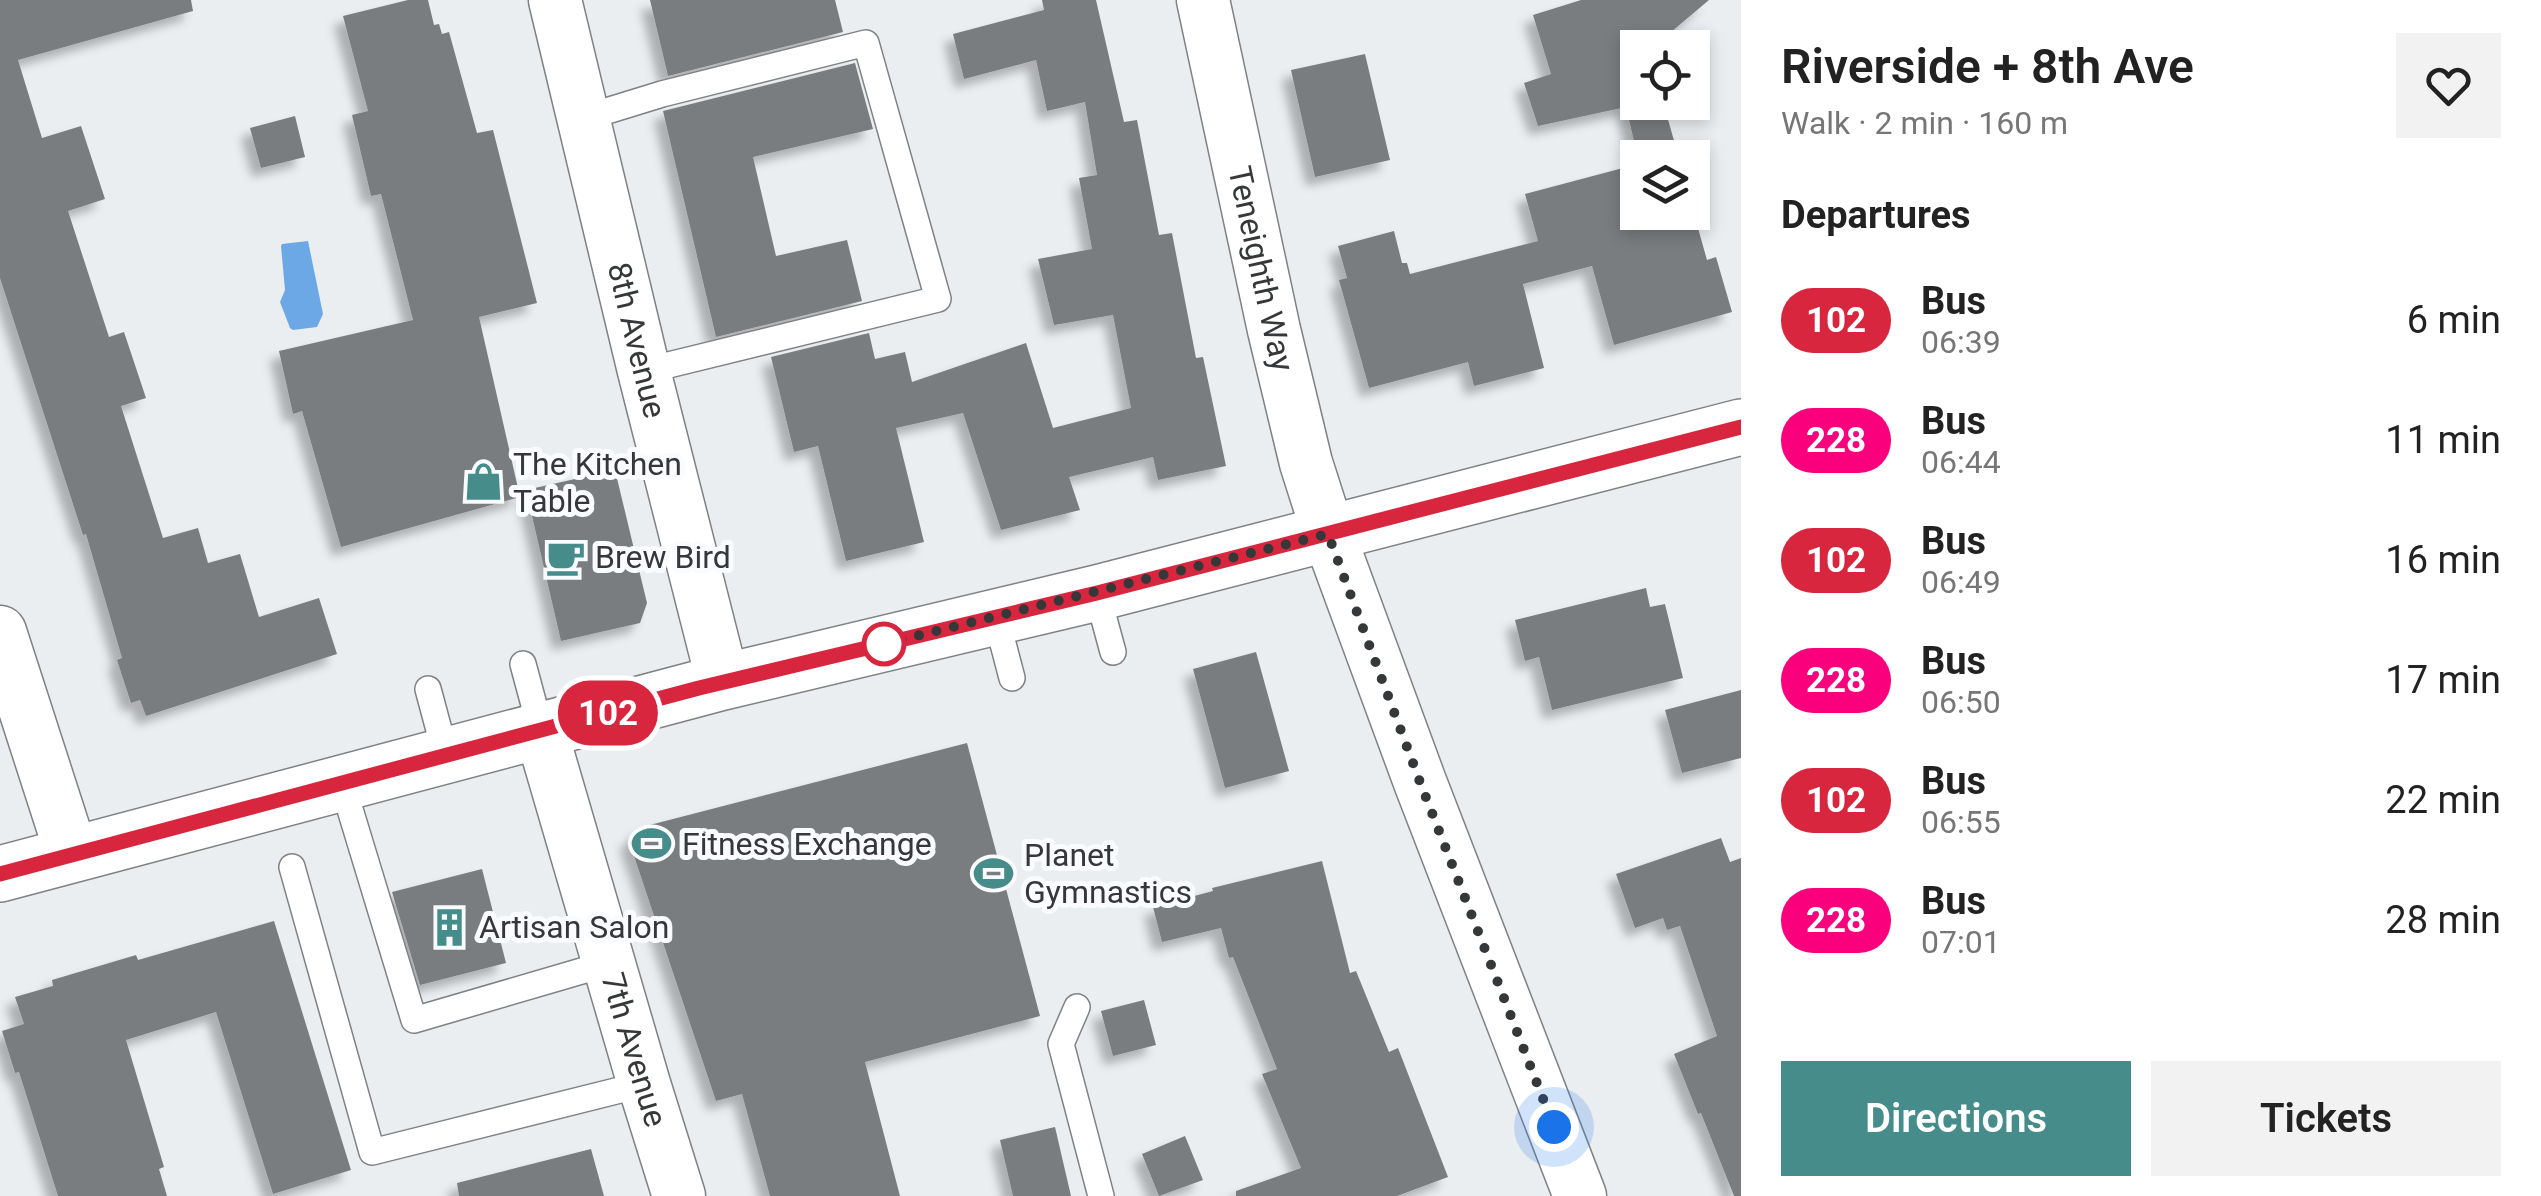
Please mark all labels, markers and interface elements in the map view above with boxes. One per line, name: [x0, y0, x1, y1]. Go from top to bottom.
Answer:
map controls: [1620, 30, 1710, 230]
button: locate: [1620, 30, 1710, 120]
button: heart: [2396, 33, 2501, 138]
text: Riverside + 8th Ave: [1781, 38, 2194, 95]
text: Walk · 2 min · 160 m: [1781, 104, 2068, 142]
button: layers: [1620, 140, 1710, 230]
street label: Teneighth Way: [1220, 163, 1302, 375]
text: Departures: [1781, 193, 1971, 237]
street label: 8th Avenue: [600, 259, 674, 422]
text: Bus: [1921, 279, 1986, 323]
text: 6 min: [2407, 298, 2501, 342]
text: 102: [1806, 300, 1866, 341]
text: 06:39: [1921, 323, 2001, 361]
text: Bus: [1921, 399, 1986, 443]
text: 11 min: [2385, 418, 2501, 462]
text: 228: [1806, 420, 1866, 461]
text: 06:44: [1921, 443, 2001, 481]
place label: The Kitchen Table: [513, 445, 682, 520]
shop icon: The Kitchen Table: [462, 461, 504, 503]
text: Bus: [1921, 519, 1986, 563]
cafe icon: Brew Bird: [544, 536, 586, 578]
place label: Brew Bird: [595, 538, 731, 576]
text: 16 min: [2385, 538, 2501, 582]
text: 102: [1806, 540, 1866, 581]
text: 06:49: [1921, 563, 2001, 601]
unlabelled marker: [863, 623, 905, 665]
text: Bus: [1921, 639, 1986, 683]
text: 17 min: [2385, 658, 2501, 702]
text: 228: [1806, 660, 1866, 701]
line badge: 102: [550, 680, 666, 746]
text: 06:50: [1921, 683, 2001, 721]
text: 102: [578, 693, 638, 734]
text: Bus: [1921, 759, 1986, 803]
text: 22 min: [2385, 778, 2501, 822]
text: 102: [1806, 780, 1866, 821]
text: 06:55: [1921, 803, 2001, 841]
sports icon: Fitness Exchange: [631, 823, 673, 865]
place label: Fitness Exchange: [682, 825, 932, 863]
place label: Planet Gymnastics: [1024, 836, 1192, 911]
sports icon: Planet Gymnastics: [973, 852, 1015, 894]
text: Bus: [1921, 879, 1986, 923]
text: 28 min: [2385, 898, 2501, 942]
text: 228: [1806, 900, 1866, 941]
building icon: Artisan Salon: [428, 906, 470, 948]
place label: Artisan Salon: [479, 908, 669, 946]
text: 07:01: [1921, 923, 2001, 961]
street label: 7th Avenue: [594, 968, 675, 1131]
button: Directions: [1781, 1061, 2131, 1176]
button: Tickets: [2151, 1061, 2501, 1176]
your location: [1529, 1102, 1579, 1152]

